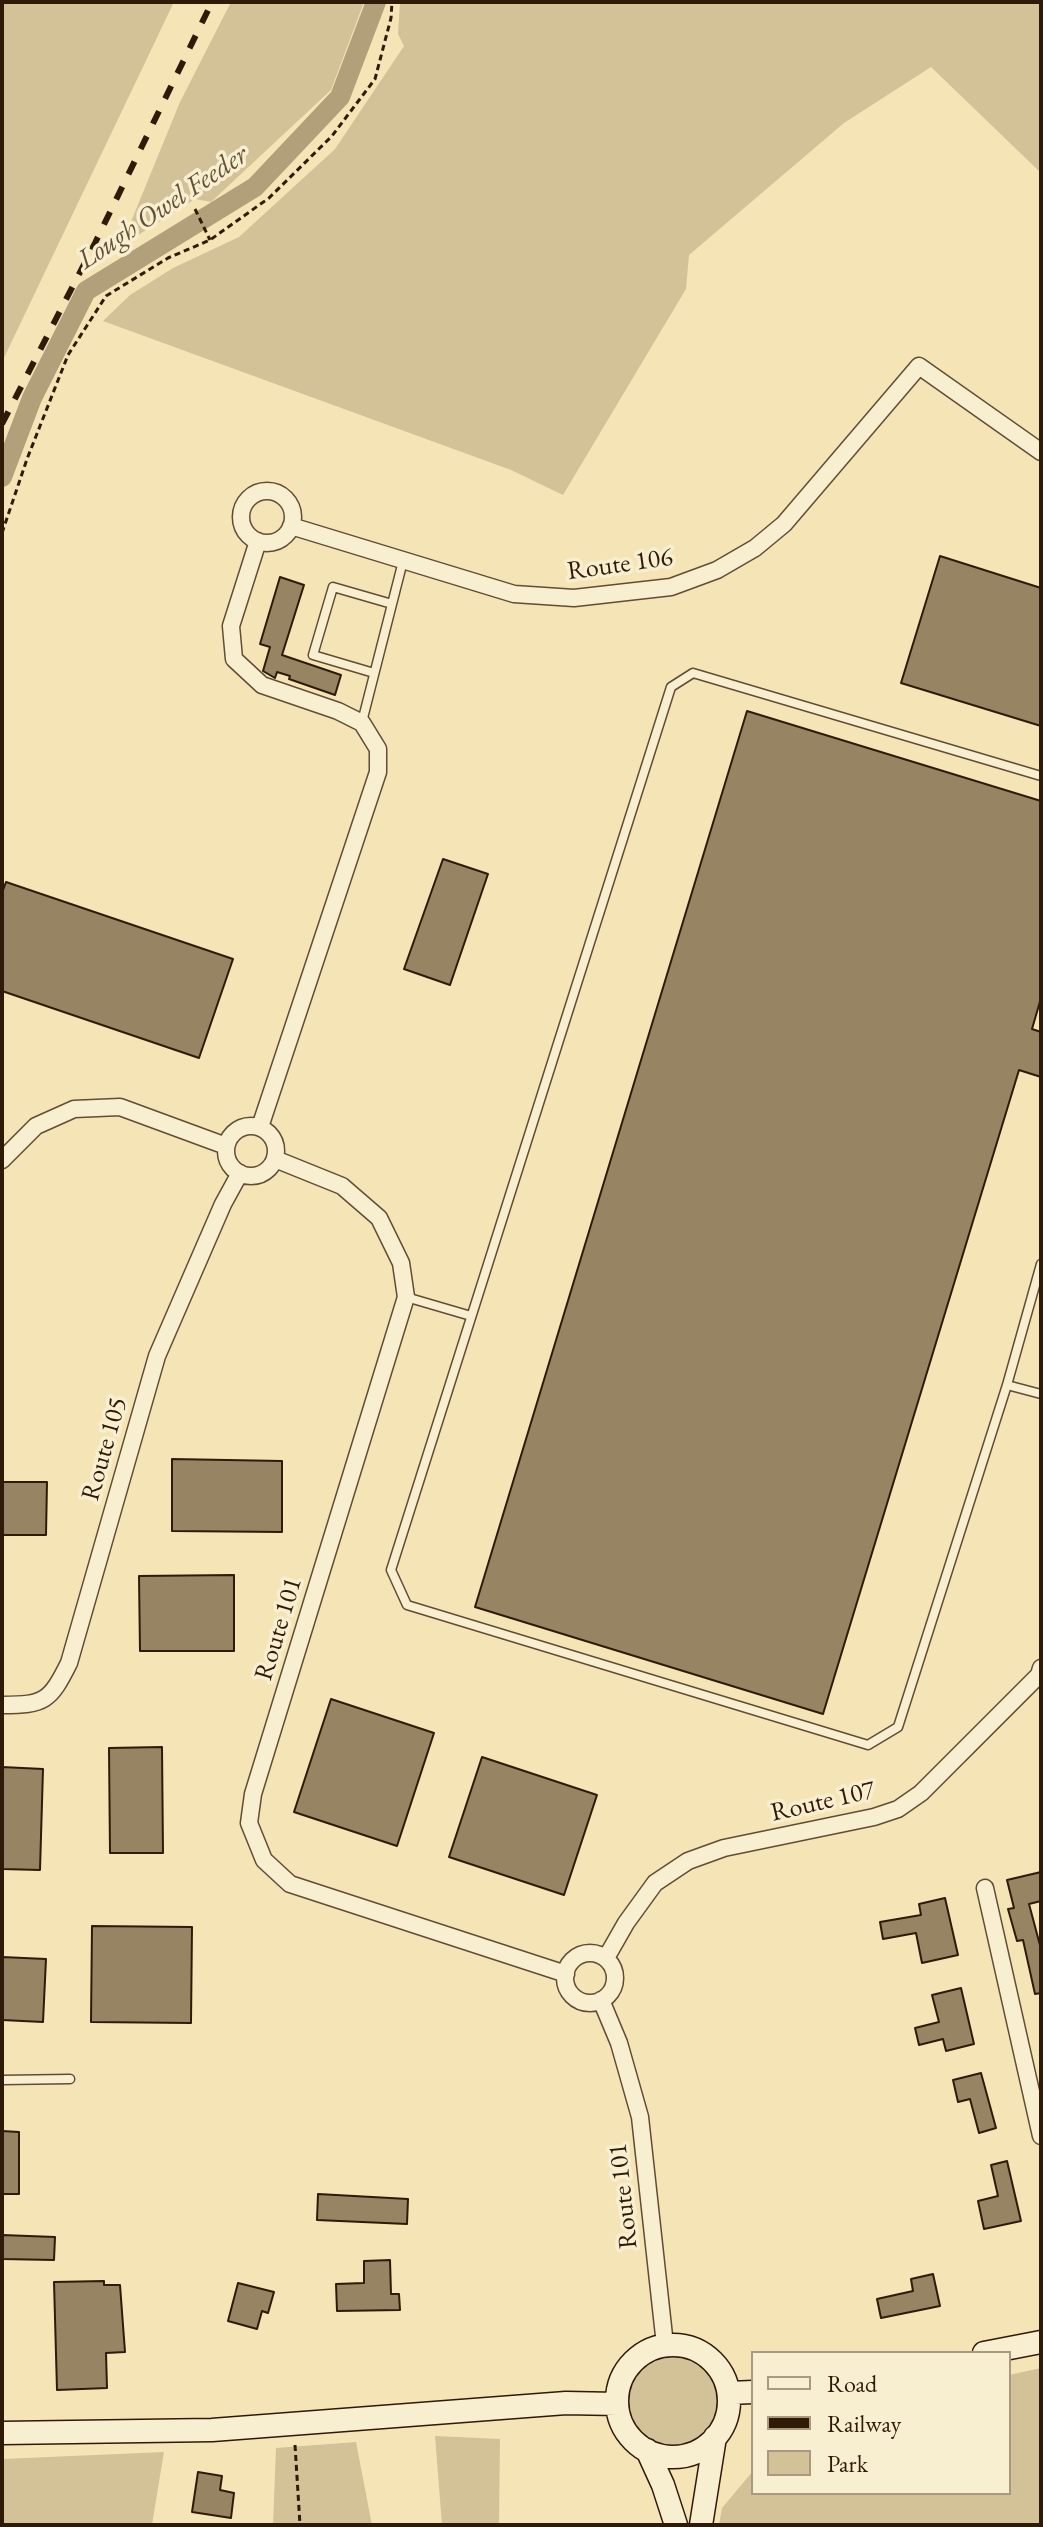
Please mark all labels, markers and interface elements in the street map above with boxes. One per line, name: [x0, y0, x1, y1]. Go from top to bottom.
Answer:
water label: Lough Owel Feeder: [71, 139, 255, 277]
street label: Route 106: [565, 542, 675, 588]
street label: Route 105: [75, 1394, 135, 1504]
street label: Route 101: [249, 1574, 309, 1684]
street label: Route 107: [768, 1775, 878, 1829]
street label: Route 101: [603, 2142, 645, 2250]
legend: [751, 2351, 1011, 2495]
text: Road: [827, 2368, 877, 2399]
text: Railway: [827, 2408, 901, 2439]
text: Park: [827, 2448, 868, 2479]

